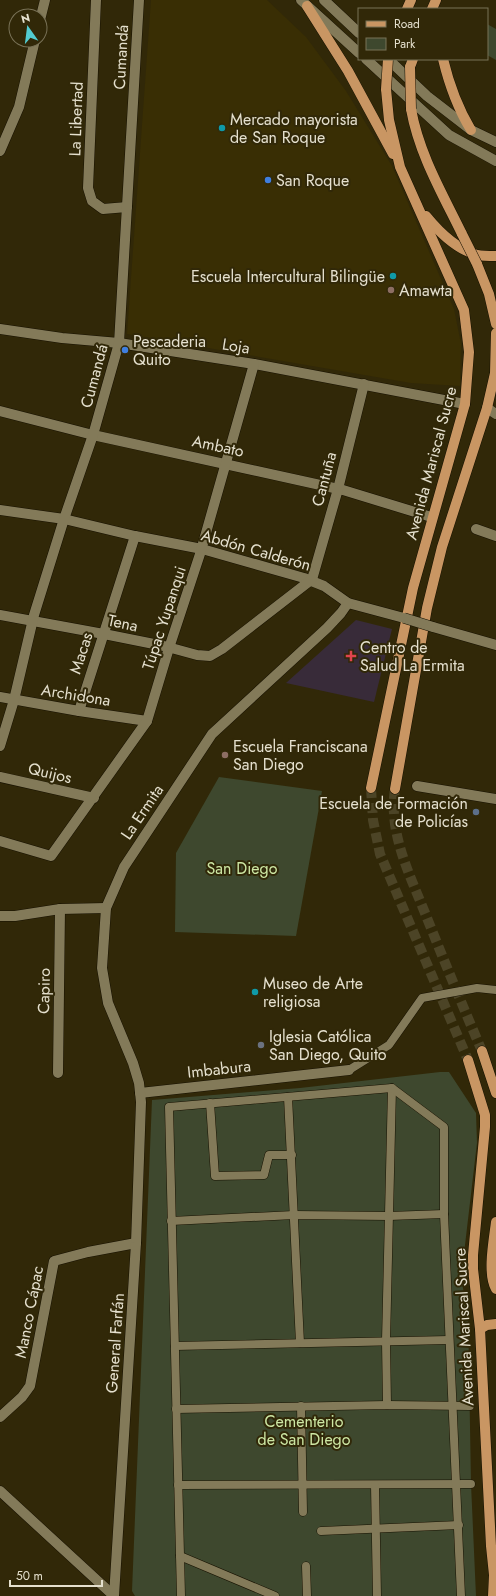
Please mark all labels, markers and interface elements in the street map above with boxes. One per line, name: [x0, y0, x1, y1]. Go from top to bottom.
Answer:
north arrow: [8, 8, 48, 48]
legend: [358, 8, 488, 60]
text: N: [19, 9, 32, 27]
text: Road: [394, 15, 420, 33]
street label: Cumandá: [108, 24, 134, 90]
text: Park: [394, 35, 416, 53]
street label: La Libertad: [63, 81, 89, 157]
place label: Mercado mayorista de San Roque: [230, 108, 358, 149]
marker: Mercado mayorista de San Roque: [217, 123, 227, 133]
place label: San Roque: [276, 169, 349, 192]
marker: San Roque: [263, 175, 273, 185]
place label: Escuela Intercultural Bilingüe: [191, 265, 385, 288]
marker: Escuela Intercultural Bilingüe: [388, 271, 398, 281]
place label: Amawta: [399, 279, 452, 302]
marker: Amawta: [386, 285, 396, 295]
place label: Pescaderia Quito: [133, 330, 206, 371]
street label: Loja: [221, 332, 251, 360]
street label: Cumandá: [75, 342, 113, 410]
marker: Pescaderia Quito: [120, 345, 130, 355]
street label: Avenida Mariscal Sucre: [399, 384, 463, 542]
street label: Ambato: [190, 429, 246, 463]
street label: Cantuña: [306, 449, 342, 509]
street label: Abdón Calderón: [199, 523, 313, 577]
street label: Túpac Yupanqui: [136, 563, 192, 673]
street label: Tena: [106, 609, 140, 637]
street label: Macas: [64, 629, 98, 677]
place label: Centro de Salud La Ermita: [360, 636, 465, 677]
marker: Centro de Salud La Ermita: [345, 650, 357, 662]
street label: Archidona: [40, 678, 112, 712]
place label: Escuela Franciscana San Diego: [233, 735, 368, 776]
marker: Escuela Franciscana San Diego: [220, 750, 230, 760]
street label: Quijos: [26, 757, 74, 789]
street label: La Ermita: [115, 780, 169, 844]
place label: Escuela de Formación de Policías: [319, 792, 468, 833]
marker: Escuela de Formación de Policías: [471, 807, 481, 817]
park label: San Diego: [207, 857, 278, 880]
street label: Capiro: [32, 968, 56, 1014]
place label: Museo de Arte religiosa: [263, 972, 363, 1013]
marker: Museo de Arte religiosa: [250, 987, 260, 997]
place label: Iglesia Católica San Diego, Quito: [269, 1025, 387, 1066]
marker: Iglesia Católica San Diego, Quito: [256, 1040, 266, 1050]
street label: Imbabura: [186, 1054, 252, 1084]
street label: Avenida Mariscal Sucre: [448, 1248, 480, 1406]
street label: Manco Cápac: [9, 1264, 49, 1360]
street label: General Farfán: [100, 1292, 130, 1394]
park label: Cementerio de San Diego: [258, 1410, 351, 1451]
scale bar: [10, 1562, 102, 1588]
text: 50 m: [16, 1567, 43, 1585]

